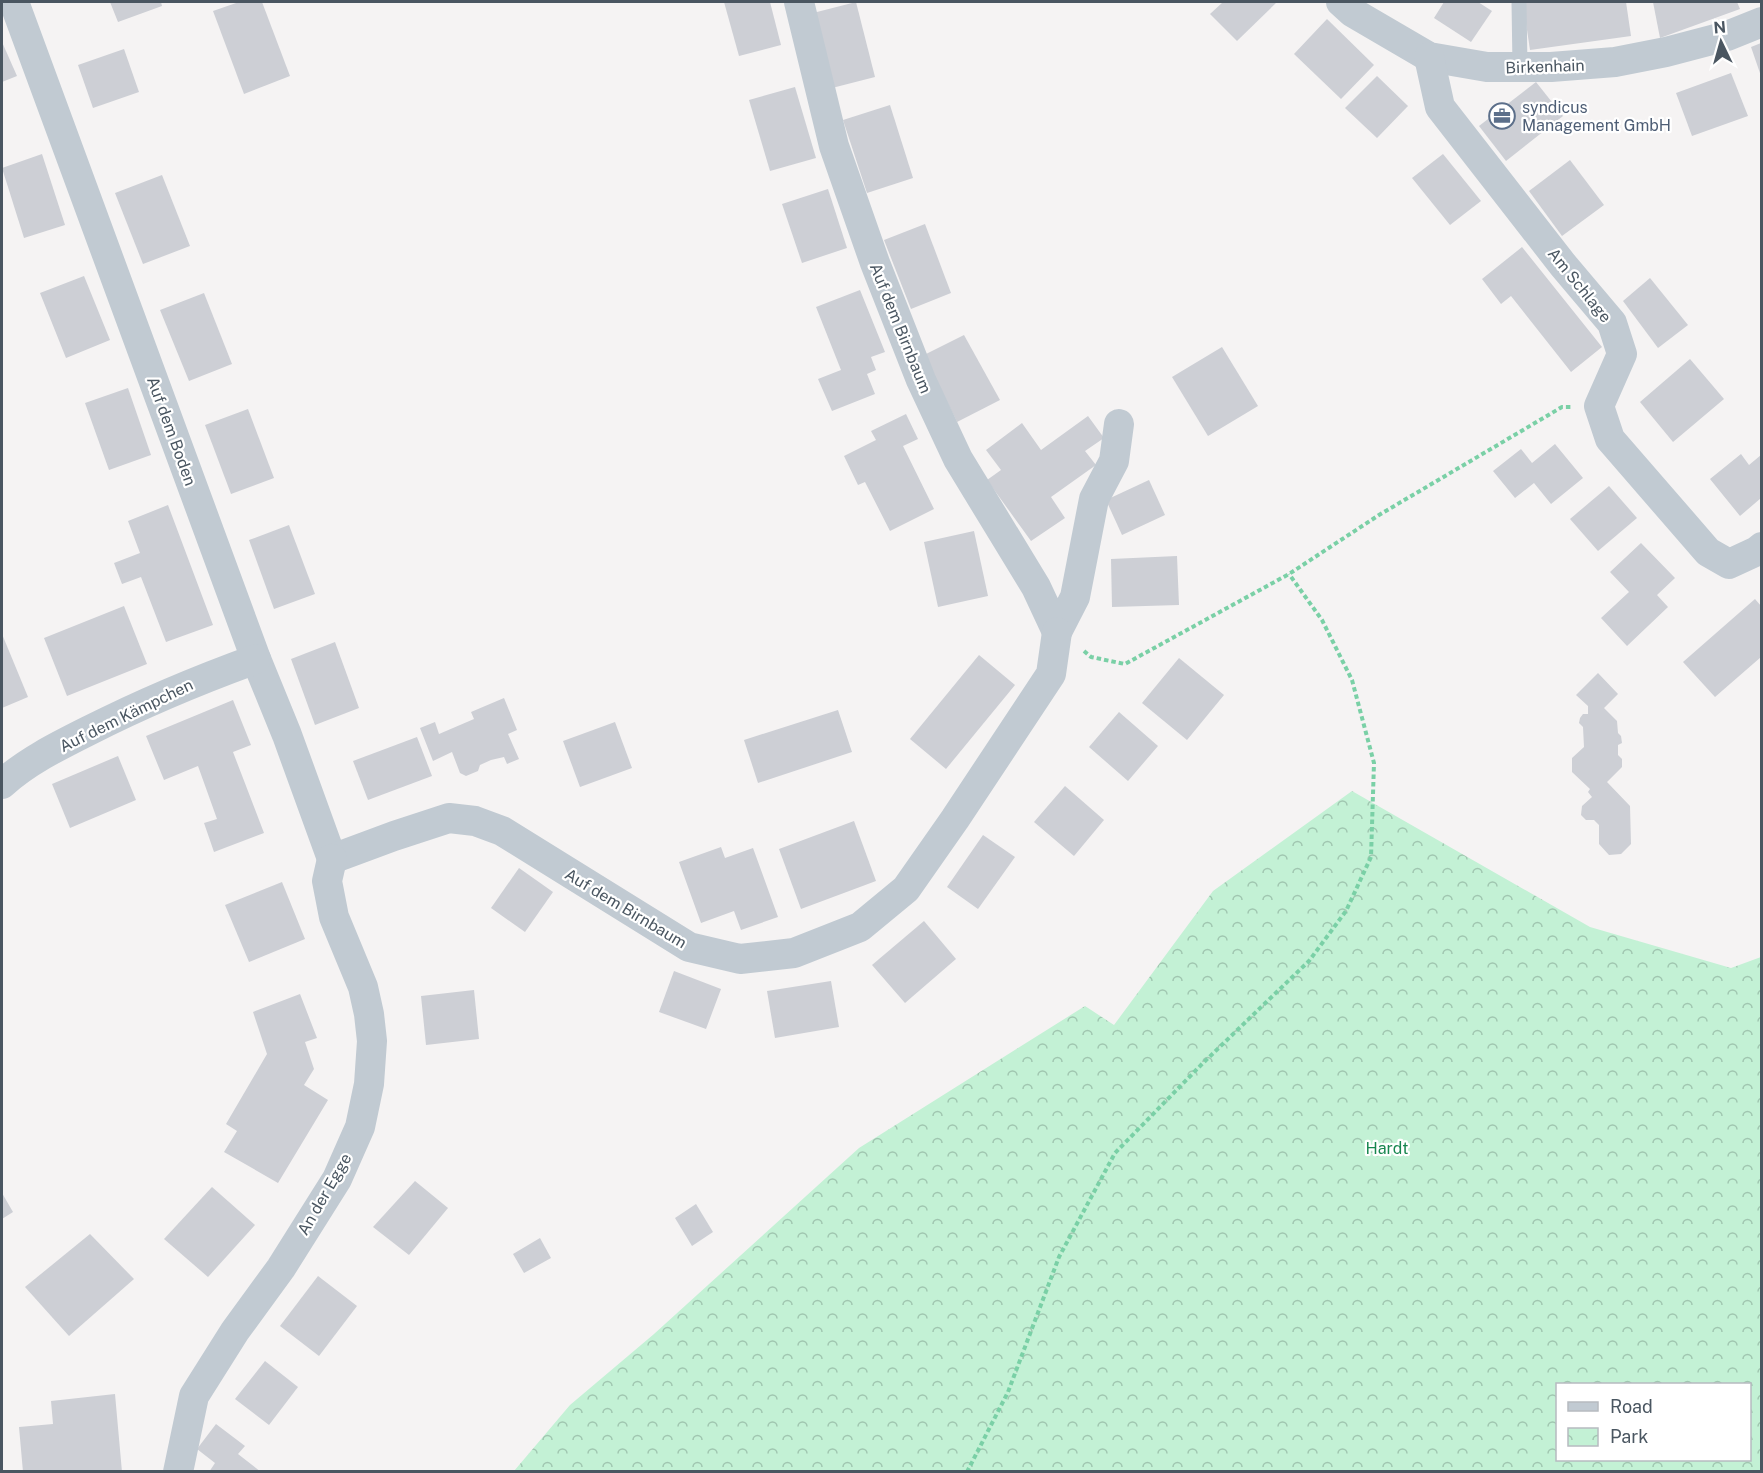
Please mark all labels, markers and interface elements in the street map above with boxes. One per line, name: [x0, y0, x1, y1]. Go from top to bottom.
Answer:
north arrow: [1691, 12, 1751, 72]
text: N: [1713, 18, 1727, 38]
street label: Birkenhain: [1505, 56, 1585, 77]
place label: syndicus Management GmbH: [1522, 98, 1671, 135]
office icon: syndicus Management GmbH: [1487, 101, 1517, 131]
street label: Am Schlage: [1544, 244, 1615, 326]
street label: Auf dem Birnbaum: [866, 260, 935, 396]
street label: Auf dem Boden: [143, 374, 200, 488]
street label: Auf dem Kämpchen: [56, 675, 196, 756]
street label: Auf dem Birnbaum: [561, 865, 690, 952]
park label: Hardt: [1366, 1139, 1408, 1158]
street label: An der Egge: [293, 1150, 355, 1239]
legend: [1556, 1383, 1751, 1461]
text: Road: [1610, 1396, 1653, 1417]
text: Park: [1610, 1426, 1648, 1447]

